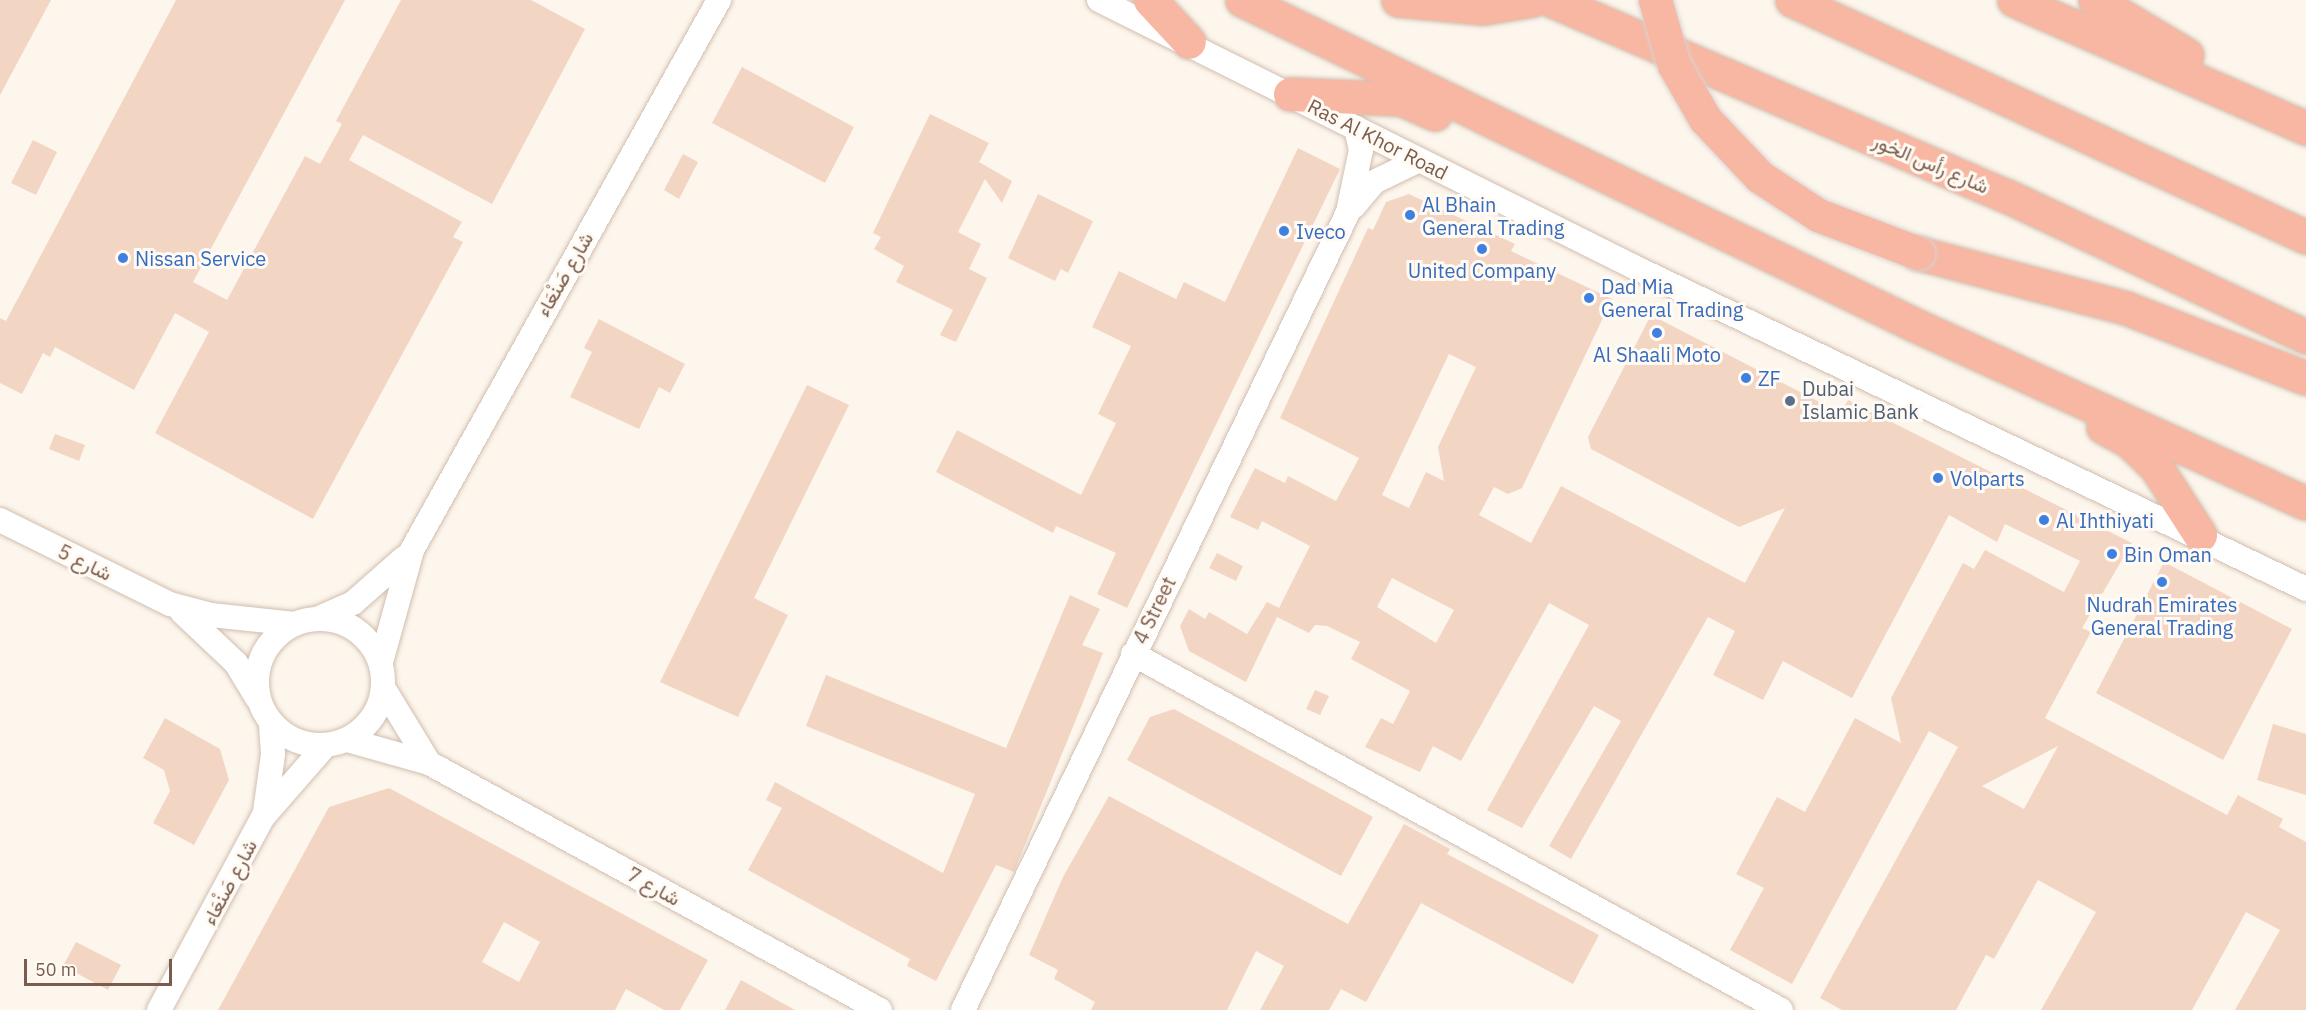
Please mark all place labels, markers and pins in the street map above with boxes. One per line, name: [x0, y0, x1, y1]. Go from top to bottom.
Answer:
place label: Al Bhain General Trading: [1422, 192, 1564, 239]
marker: Al Bhain General Trading: [1403, 208, 1417, 222]
place label: Iveco: [1296, 219, 1346, 243]
marker: Iveco: [1277, 224, 1291, 238]
marker: United Company: [1475, 242, 1489, 256]
place label: Nissan Service: [135, 246, 266, 270]
marker: Nissan Service: [116, 251, 130, 265]
place label: United Company: [1408, 258, 1556, 282]
place label: Dad Mia General Trading: [1601, 274, 1743, 321]
marker: Dad Mia General Trading: [1582, 291, 1596, 305]
marker: Al Shaali Moto: [1650, 326, 1664, 340]
place label: Al Shaali Moto: [1593, 342, 1721, 366]
place label: ZF: [1758, 366, 1781, 390]
marker: ZF: [1739, 371, 1753, 385]
place label: Dubai Islamic Bank: [1802, 377, 1919, 424]
marker: Dubai Islamic Bank: [1783, 394, 1797, 408]
place label: Volparts: [1950, 466, 2025, 490]
marker: Volparts: [1931, 471, 1945, 485]
place label: Al Ihthiyati: [2056, 508, 2154, 532]
marker: Al Ihthiyati: [2037, 513, 2051, 527]
place label: Bin Oman: [2124, 542, 2212, 566]
marker: Bin Oman: [2105, 547, 2119, 561]
marker: Nudrah Emirates General Trading: [2155, 575, 2169, 589]
place label: Nudrah Emirates General Trading: [2087, 592, 2237, 639]

